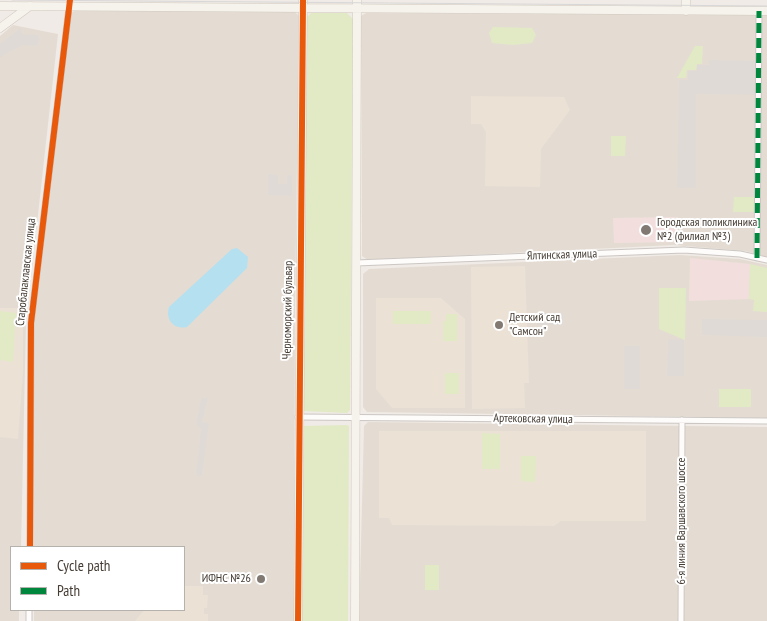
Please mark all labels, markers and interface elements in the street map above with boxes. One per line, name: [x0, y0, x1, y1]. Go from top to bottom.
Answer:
place label: Городская поликлиника №2 (филиал №3): [657, 216, 757, 244]
street label: Старобалаклавская улица: [13, 217, 39, 327]
marker: Городская поликлиника №2 (филиал №3): [639, 223, 653, 237]
street label: Ялтинская улица: [527, 247, 597, 263]
street label: Черноморский бульвар: [280, 261, 296, 359]
place label: Детский сад "Самсон": [509, 311, 560, 339]
marker: Детский сад "Самсон": [493, 319, 505, 331]
street label: Артековская улица: [493, 411, 573, 427]
street label: 6-я линия Варшавского шоссе: [675, 458, 689, 584]
legend: [10, 546, 185, 611]
text: Cycle path: [57, 556, 110, 575]
place label: ИФНС №26: [202, 572, 251, 586]
marker: ИФНС №26: [255, 573, 267, 585]
text: Path: [57, 581, 80, 600]

